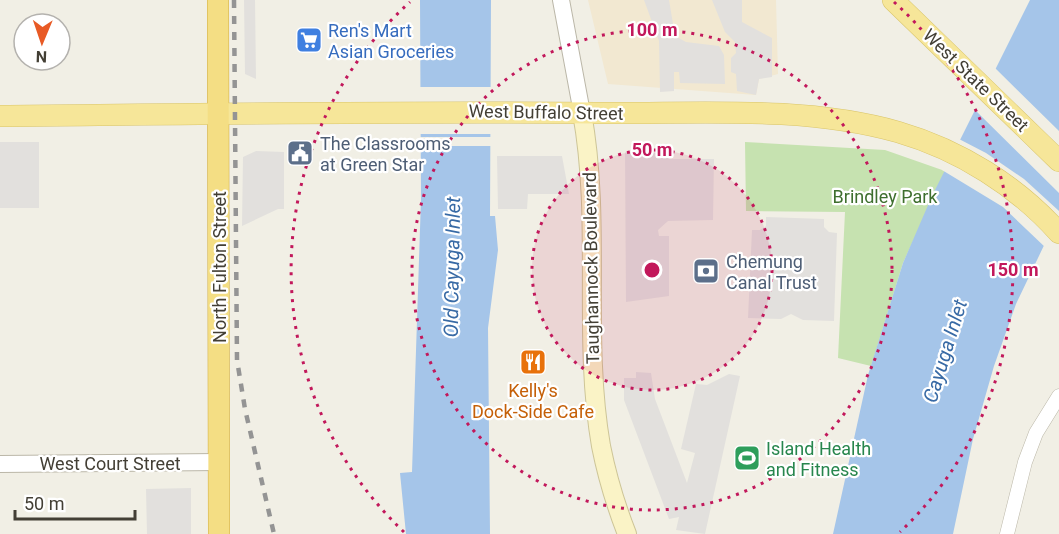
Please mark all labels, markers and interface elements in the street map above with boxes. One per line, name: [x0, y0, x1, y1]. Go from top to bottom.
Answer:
north arrow: [12, 12, 72, 72]
text: 100 m: [626, 19, 678, 40]
place label: Ren's Mart Asian Groceries: [328, 20, 454, 62]
street label: West State Street: [919, 24, 1033, 136]
supermarket icon: Ren's Mart Asian Groceries: [294, 25, 324, 55]
text: N: [36, 47, 47, 66]
street label: West Buffalo Street: [468, 100, 624, 124]
place label: The Classrooms at Green Star: [320, 133, 451, 175]
public building icon: The Classrooms at Green Star: [285, 138, 315, 168]
text: 50 m: [632, 139, 672, 160]
street label: Taughannock Boulevard: [579, 172, 603, 364]
park label: Brindley Park: [833, 186, 938, 207]
street label: North Fulton Street: [209, 191, 230, 343]
water label: Old Cayuga Inlet: [439, 196, 465, 337]
place label: Chemung Canal Trust: [726, 251, 817, 293]
bank icon: Chemung Canal Trust: [691, 256, 721, 286]
text: 150 m: [987, 259, 1039, 280]
centre of rings: [642, 260, 662, 280]
water label: Cayuga Inlet: [918, 296, 972, 405]
restaurant icon: Kelly's Dock-Side Cafe: [518, 347, 548, 377]
place label: Kelly's Dock-Side Cafe: [472, 380, 594, 422]
place label: Island Health and Fitness: [766, 438, 871, 480]
sports icon: Island Health and Fitness: [732, 443, 762, 473]
street label: West Court Street: [39, 453, 181, 474]
scale bar: [15, 483, 135, 521]
text: 50 m: [24, 493, 64, 514]

